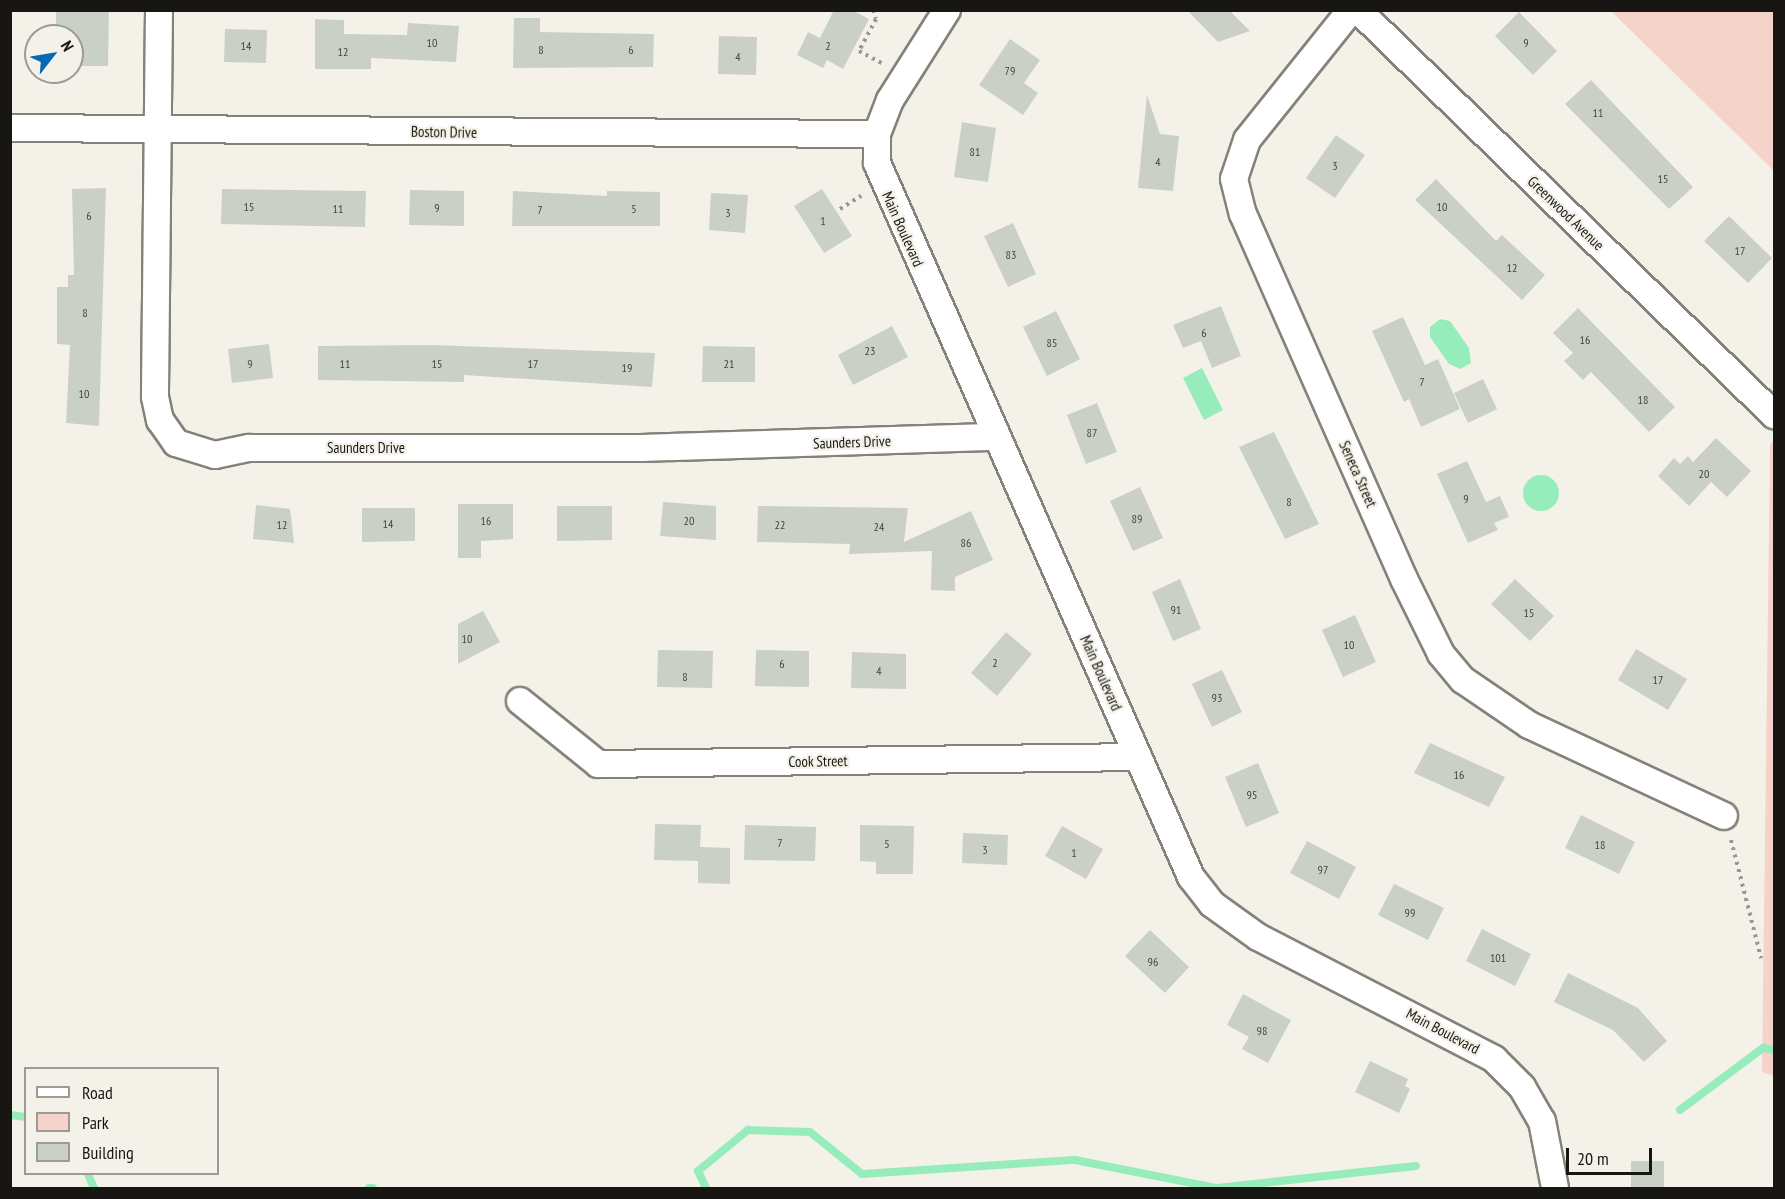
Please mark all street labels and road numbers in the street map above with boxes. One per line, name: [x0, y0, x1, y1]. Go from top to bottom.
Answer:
street label: Boston Drive: [411, 122, 477, 142]
street label: Greenwood Avenue: [1524, 172, 1608, 254]
street label: Main Boulevard: [878, 189, 928, 269]
street label: Saunders Drive: [813, 432, 891, 452]
street label: Seneca Street: [1335, 438, 1381, 510]
street label: Saunders Drive: [327, 439, 405, 457]
street label: Main Boulevard: [1076, 633, 1126, 713]
street label: Cook Street: [788, 751, 848, 771]
street label: Main Boulevard: [1403, 1004, 1483, 1058]

